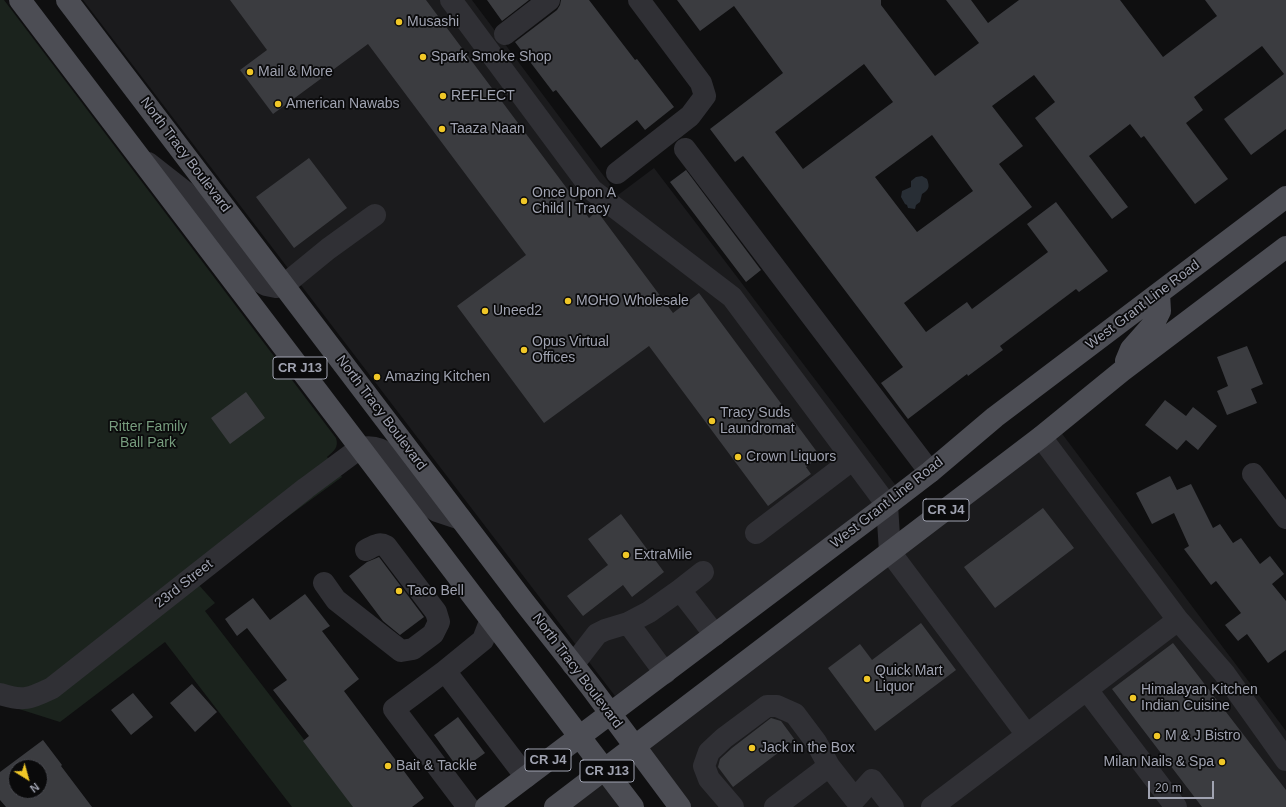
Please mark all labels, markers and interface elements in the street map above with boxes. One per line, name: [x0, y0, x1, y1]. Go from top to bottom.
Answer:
place label: Musashi: [407, 14, 459, 30]
marker: Musashi: [394, 17, 404, 27]
place label: Spark Smoke Shop: [431, 49, 552, 65]
marker: Spark Smoke Shop: [418, 52, 428, 62]
place label: Mail & More: [258, 64, 333, 80]
marker: Mail & More: [245, 67, 255, 77]
place label: REFLECT: [451, 88, 515, 104]
marker: REFLECT: [438, 91, 448, 101]
street label: North Tracy Boulevard: [136, 94, 234, 216]
place label: American Nawabs: [286, 96, 400, 112]
marker: American Nawabs: [273, 99, 283, 109]
place label: Taaza Naan: [450, 121, 525, 137]
marker: Taaza Naan: [437, 124, 447, 134]
place label: Once Upon A Child | Tracy: [532, 185, 616, 218]
marker: Once Upon A Child | Tracy: [519, 196, 529, 206]
street label: West Grant Line Road: [1083, 257, 1203, 353]
place label: MOHO Wholesale: [576, 293, 689, 309]
marker: MOHO Wholesale: [563, 296, 573, 306]
place label: Uneed2: [493, 303, 542, 319]
marker: Uneed2: [480, 306, 490, 316]
place label: Opus Virtual Offices: [532, 334, 609, 366]
marker: Opus Virtual Offices: [519, 345, 529, 355]
street label: North Tracy Boulevard: [332, 352, 430, 474]
road number: CR J13: [273, 357, 327, 379]
place label: Amazing Kitchen: [385, 369, 490, 385]
marker: Amazing Kitchen: [372, 372, 382, 382]
place label: Tracy Suds Laundromat: [720, 405, 795, 438]
marker: Tracy Suds Laundromat: [707, 416, 717, 426]
park label: Ritter Family Ball Park: [109, 419, 187, 452]
place label: Crown Liquors: [746, 449, 836, 465]
marker: Crown Liquors: [733, 452, 743, 462]
street label: West Grant Line Road: [827, 454, 947, 552]
road number: CR J4: [923, 499, 969, 521]
place label: ExtraMile: [634, 547, 692, 563]
marker: ExtraMile: [621, 550, 631, 560]
street label: 23rd Street: [152, 556, 216, 612]
place label: Taco Bell: [407, 583, 464, 599]
marker: Taco Bell: [394, 586, 404, 596]
street label: North Tracy Boulevard: [528, 610, 626, 732]
place label: Quick Mart Liquor: [875, 663, 943, 696]
marker: Quick Mart Liquor: [862, 674, 872, 684]
place label: Himalayan Kitchen Indian Cuisine: [1141, 682, 1258, 714]
marker: Himalayan Kitchen Indian Cuisine: [1128, 693, 1138, 703]
place label: M & J Bistro: [1165, 728, 1240, 744]
marker: M & J Bistro: [1152, 731, 1162, 741]
place label: Jack in the Box: [760, 740, 855, 756]
marker: Jack in the Box: [747, 743, 757, 753]
road number: CR J4: [525, 749, 571, 771]
place label: Milan Nails & Spa: [1104, 754, 1214, 770]
marker: Milan Nails & Spa: [1217, 757, 1227, 767]
place label: Bait & Tackle: [396, 758, 477, 774]
north arrow: [8, 759, 48, 799]
road number: CR J13: [580, 760, 634, 782]
marker: Bait & Tackle: [383, 761, 393, 771]
scale bar: [1150, 773, 1216, 799]
text: N: [28, 781, 41, 795]
text: 20 m: [1155, 781, 1182, 795]

